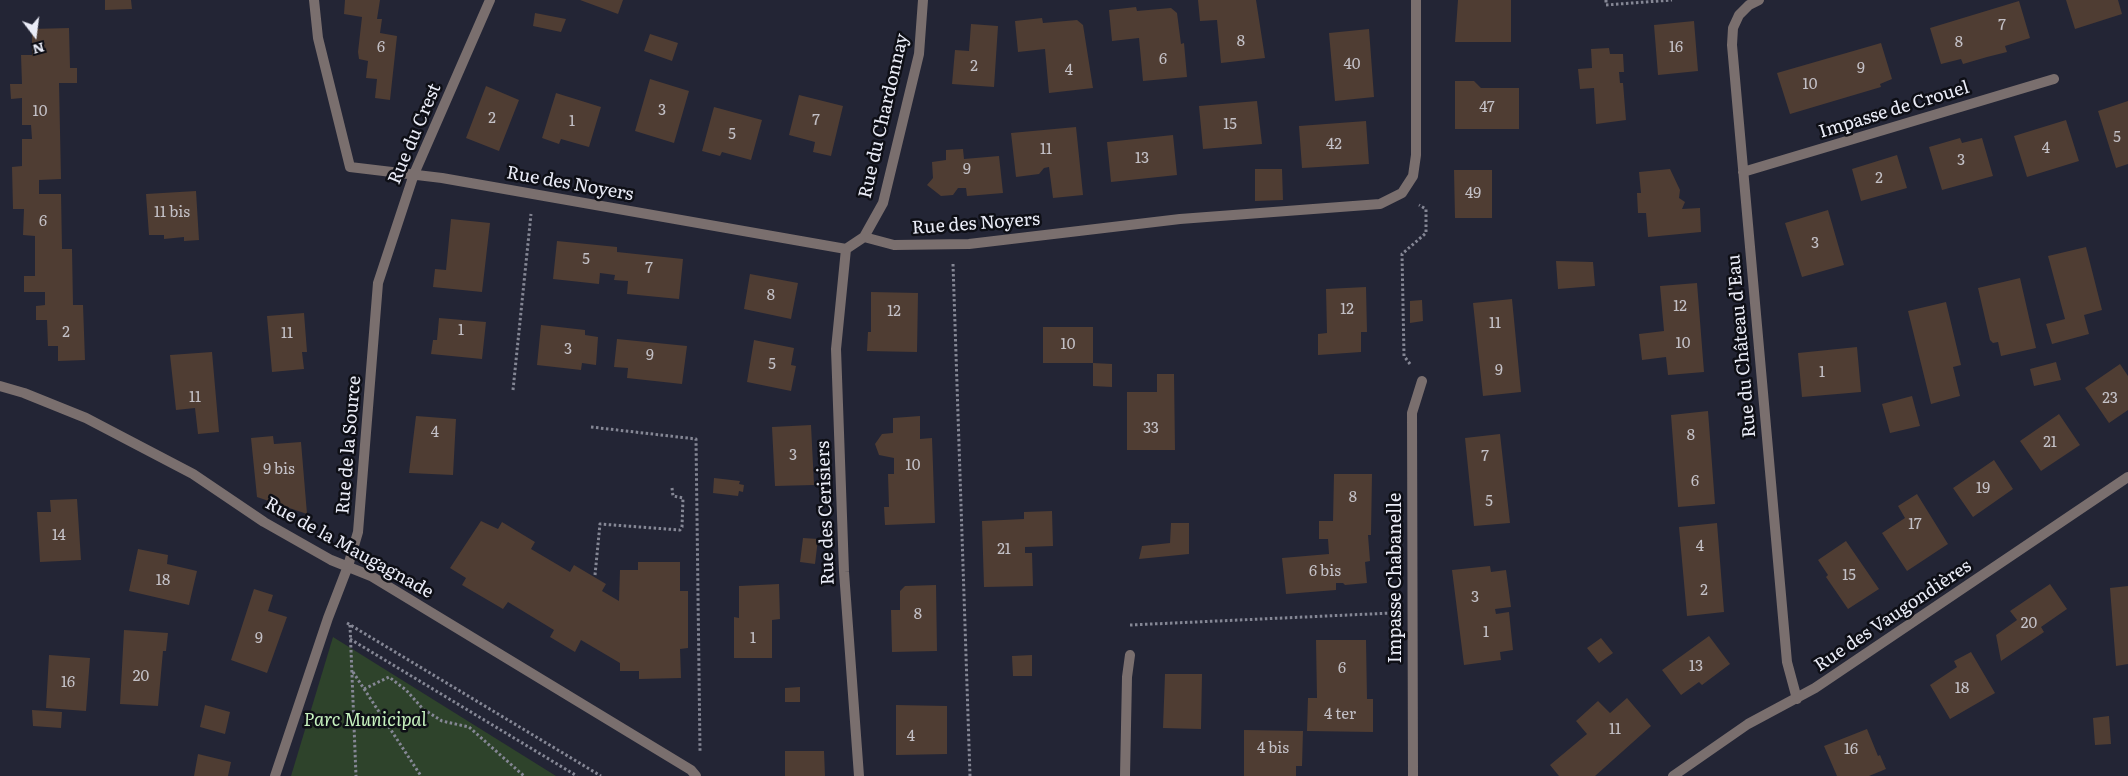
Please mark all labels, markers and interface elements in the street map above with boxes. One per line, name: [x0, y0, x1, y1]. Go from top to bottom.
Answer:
north arrow: [10, 10, 60, 60]
house number: 7: [1998, 17, 2006, 35]
street label: Rue du Chardonnay: [855, 31, 913, 201]
house number: 8: [1237, 33, 1245, 51]
house number: 8: [1955, 34, 1963, 52]
text: N: [31, 38, 47, 61]
house number: 6: [377, 39, 385, 57]
house number: 16: [1669, 39, 1683, 57]
house number: 6: [1159, 51, 1167, 69]
house number: 40: [1344, 56, 1360, 74]
house number: 2: [970, 58, 978, 76]
house number: 9: [1857, 60, 1865, 78]
house number: 4: [1065, 62, 1073, 80]
house number: 10: [1803, 76, 1817, 94]
street label: Impasse de Crouel: [1816, 77, 1972, 143]
street label: Rue du Crest: [384, 80, 446, 188]
house number: 47: [1479, 99, 1495, 117]
house number: 3: [658, 102, 666, 120]
house number: 10: [33, 103, 47, 121]
house number: 2: [488, 110, 496, 128]
house number: 7: [812, 112, 820, 130]
house number: 1: [569, 113, 575, 131]
house number: 15: [1223, 116, 1237, 134]
house number: 5: [728, 126, 736, 144]
house number: 5: [2113, 129, 2121, 147]
house number: 42: [1326, 136, 1342, 154]
house number: 4: [2042, 140, 2050, 158]
house number: 11: [1040, 141, 1052, 159]
house number: 13: [1135, 150, 1149, 168]
house number: 3: [1957, 152, 1965, 170]
house number: 9: [963, 161, 971, 179]
street label: Rue des Noyers: [505, 162, 635, 206]
house number: 2: [1875, 170, 1883, 188]
house number: 49: [1465, 185, 1481, 203]
house number: 11 bis: [154, 204, 190, 222]
street label: Rue des Noyers: [911, 209, 1041, 239]
house number: 6: [39, 213, 47, 231]
house number: 3: [1811, 235, 1819, 253]
house number: 5: [582, 251, 590, 269]
street label: Rue du Château d'Eau: [1723, 253, 1761, 439]
house number: 7: [645, 260, 653, 278]
house number: 8: [767, 287, 775, 305]
house number: 12: [1673, 298, 1687, 316]
house number: 12: [1340, 301, 1354, 319]
house number: 12: [887, 303, 901, 321]
house number: 11: [1489, 315, 1501, 333]
house number: 1: [458, 322, 464, 340]
house number: 2: [62, 324, 70, 342]
house number: 11: [281, 325, 293, 343]
house number: 10: [1676, 335, 1690, 353]
house number: 10: [1061, 336, 1075, 354]
house number: 3: [564, 341, 572, 359]
house number: 9: [646, 347, 654, 365]
house number: 5: [768, 356, 776, 374]
house number: 9: [1495, 362, 1503, 380]
house number: 1: [1819, 364, 1825, 382]
street label: Rue de la Source: [332, 375, 366, 515]
house number: 11: [189, 389, 201, 407]
house number: 23: [2102, 390, 2118, 408]
house number: 33: [1143, 420, 1159, 438]
house number: 4: [431, 424, 439, 442]
house number: 8: [1687, 427, 1695, 445]
house number: 21: [2043, 434, 2057, 452]
street label: Rue des Cerisiers: [813, 440, 839, 586]
house number: 3: [789, 447, 797, 465]
house number: 7: [1481, 448, 1489, 466]
house number: 10: [906, 457, 920, 475]
house number: 9 bis: [263, 461, 295, 479]
house number: 6: [1691, 473, 1699, 491]
house number: 19: [1976, 480, 1990, 498]
house number: 8: [1349, 489, 1357, 507]
street label: Rue de la Maugagnade: [261, 493, 437, 603]
street label: Impasse Chabanelle: [1385, 493, 1407, 663]
house number: 5: [1485, 493, 1493, 511]
house number: 17: [1908, 516, 1922, 534]
house number: 14: [52, 527, 66, 545]
house number: 4: [1696, 538, 1704, 556]
house number: 21: [997, 541, 1011, 559]
street label: Rue des Vaugondières: [1810, 555, 1976, 677]
house number: 6 bis: [1309, 563, 1341, 581]
house number: 15: [1842, 567, 1856, 585]
house number: 18: [156, 572, 170, 590]
house number: 2: [1700, 582, 1708, 600]
house number: 3: [1471, 589, 1479, 607]
house number: 8: [914, 606, 922, 624]
house number: 20: [2021, 615, 2037, 633]
house number: 1: [1483, 624, 1489, 642]
house number: 9: [255, 630, 263, 648]
house number: 1: [750, 630, 756, 648]
house number: 13: [1689, 658, 1703, 676]
house number: 6: [1338, 660, 1346, 678]
house number: 20: [133, 668, 149, 686]
house number: 16: [61, 674, 75, 692]
house number: 18: [1955, 680, 1969, 698]
house number: 4 ter: [1324, 706, 1356, 724]
park label: Parc Municipal: [303, 710, 427, 732]
house number: 11: [1609, 721, 1621, 739]
house number: 4: [907, 728, 915, 746]
house number: 4 bis: [1257, 740, 1289, 758]
house number: 16: [1844, 741, 1858, 759]

